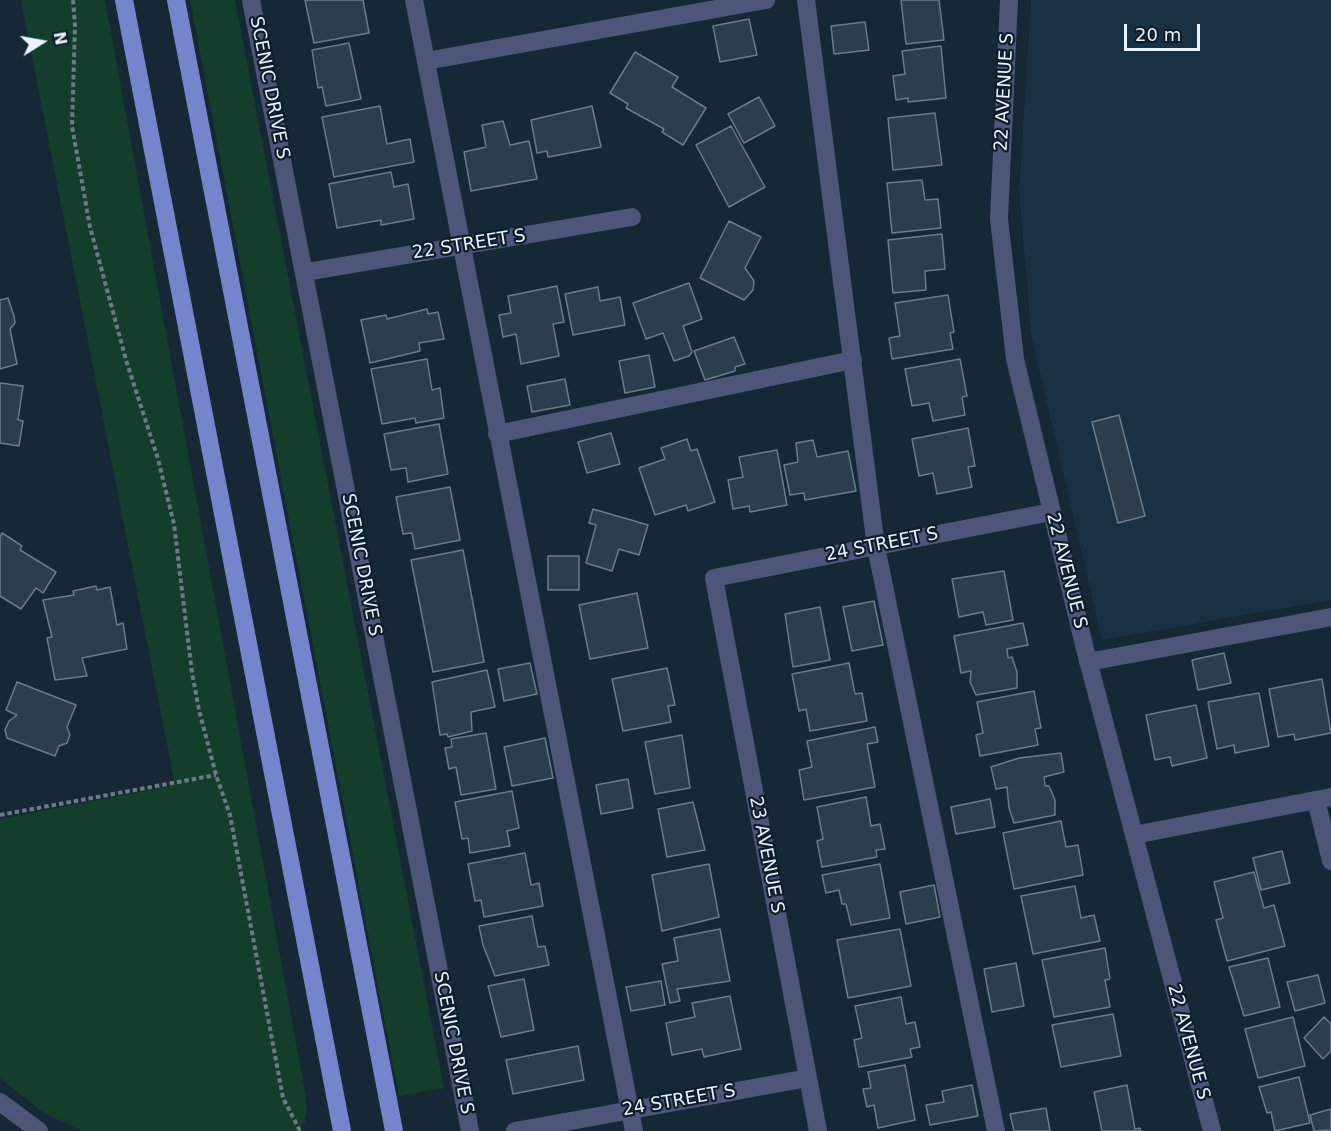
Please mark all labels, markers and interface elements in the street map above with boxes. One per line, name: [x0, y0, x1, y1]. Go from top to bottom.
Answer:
north arrow: [12, 12, 72, 72]
scale bar: [1127, 12, 1204, 50]
street label: SCENIC DRIVE S: [245, 15, 293, 161]
text: 20 m: [1135, 24, 1181, 45]
text: N: [50, 30, 71, 47]
street label: 22 AVENUE S: [991, 32, 1019, 152]
street label: 22 STREET S: [411, 225, 527, 265]
street label: SCENIC DRIVE S: [337, 492, 385, 638]
street label: 22 AVENUE S: [1041, 511, 1091, 631]
street label: 24 STREET S: [824, 523, 940, 567]
street label: 23 AVENUE S: [744, 795, 788, 915]
street label: SCENIC DRIVE S: [429, 970, 477, 1116]
street label: 22 AVENUE S: [1162, 982, 1214, 1102]
street label: 24 STREET S: [621, 1080, 737, 1122]

